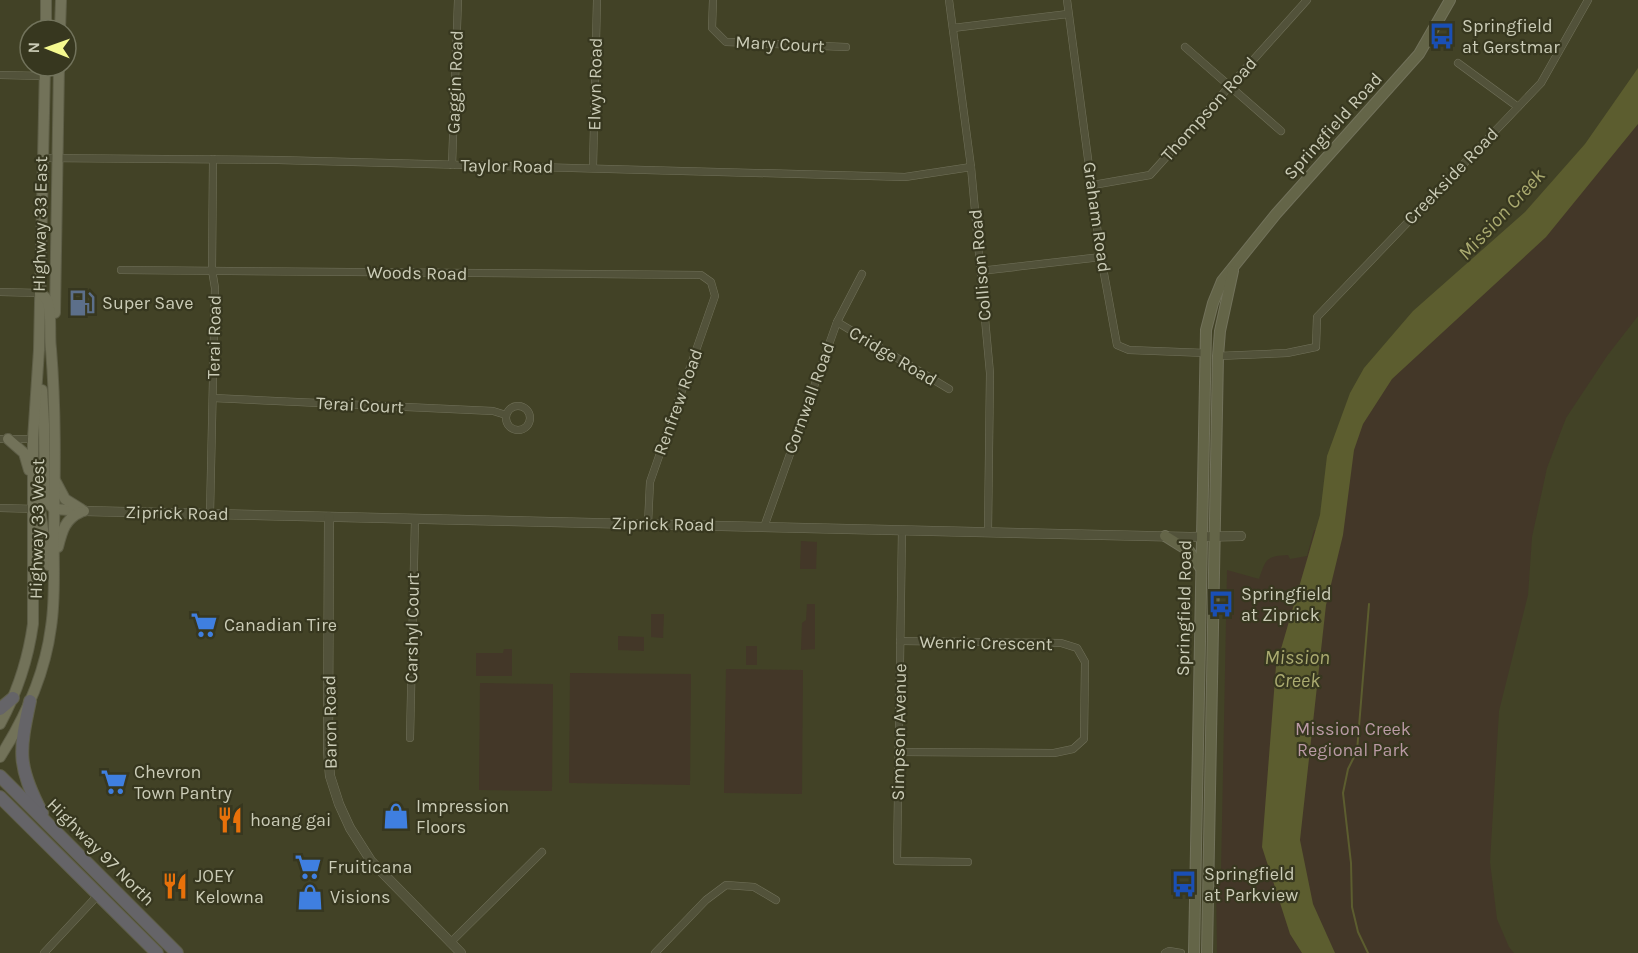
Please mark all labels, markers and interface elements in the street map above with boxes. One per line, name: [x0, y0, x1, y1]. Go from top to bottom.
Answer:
place label: Springfield at Gerstmar: [1462, 15, 1560, 58]
north arrow: [18, 18, 78, 78]
bus stop icon: Springfield at Gerstmar: [1427, 21, 1457, 51]
street label: Gaggin Road: [442, 30, 468, 134]
street label: Mary Court: [735, 31, 825, 57]
street label: Elwyn Road: [583, 37, 607, 131]
text: N: [24, 42, 43, 54]
street label: Thompson Road: [1156, 52, 1262, 166]
street label: Springfield Road: [1279, 68, 1387, 184]
street label: Creekside Road: [1399, 123, 1503, 229]
street label: Taylor Road: [460, 154, 554, 178]
street label: Highway 33 East: [28, 156, 52, 292]
street label: Graham Road: [1078, 160, 1116, 274]
water label: Mission Creek: [1453, 163, 1550, 265]
street label: Collison Road: [964, 208, 996, 322]
street label: Woods Road: [366, 261, 468, 285]
fuel station icon: Super Save: [67, 288, 97, 318]
place label: Super Save: [102, 292, 193, 314]
street label: Terai Road: [202, 295, 226, 379]
street label: Cridge Road: [845, 321, 941, 391]
street label: Cornwall Road: [779, 339, 839, 457]
street label: Renfrew Road: [649, 346, 707, 458]
street label: Terai Court: [315, 392, 405, 418]
street label: Highway 33 West: [25, 458, 49, 599]
street label: Ziprick Road: [125, 501, 229, 525]
street label: Ziprick Road: [611, 512, 715, 536]
street label: Springfield Road: [1172, 540, 1196, 676]
street label: Carshyl Court: [400, 572, 424, 683]
place label: Springfield at Ziprick: [1241, 583, 1332, 626]
bus stop icon: Springfield at Ziprick: [1206, 589, 1236, 619]
supermarket icon: Canadian Tire: [189, 610, 219, 640]
place label: Canadian Tire: [224, 614, 337, 636]
street label: Wenric Crescent: [919, 631, 1053, 655]
water label: Mission Creek: [1264, 646, 1330, 692]
street label: Simpson Avenue: [887, 663, 911, 801]
street label: Baron Road: [318, 675, 342, 769]
park label: Mission Creek Regional Park: [1295, 718, 1411, 761]
place label: Chevron Town Pantry: [134, 761, 233, 804]
supermarket icon: Chevron Town Pantry: [99, 767, 129, 797]
street label: Highway 97 North: [42, 793, 160, 911]
place label: Impression Floors: [416, 795, 509, 838]
shop icon: Impression Floors: [381, 801, 411, 831]
restaurant icon: hoang gai: [215, 805, 245, 835]
place label: hoang gai: [250, 809, 331, 831]
supermarket icon: Fruiticana: [293, 852, 323, 882]
place label: Fruiticana: [328, 856, 412, 878]
place label: Springfield at Parkview: [1204, 863, 1298, 906]
place label: JOEY Kelowna: [195, 865, 264, 908]
bus stop icon: Springfield at Parkview: [1169, 869, 1199, 899]
restaurant icon: JOEY Kelowna: [160, 871, 190, 901]
shop icon: Visions: [295, 882, 325, 912]
place label: Visions: [330, 886, 390, 908]

